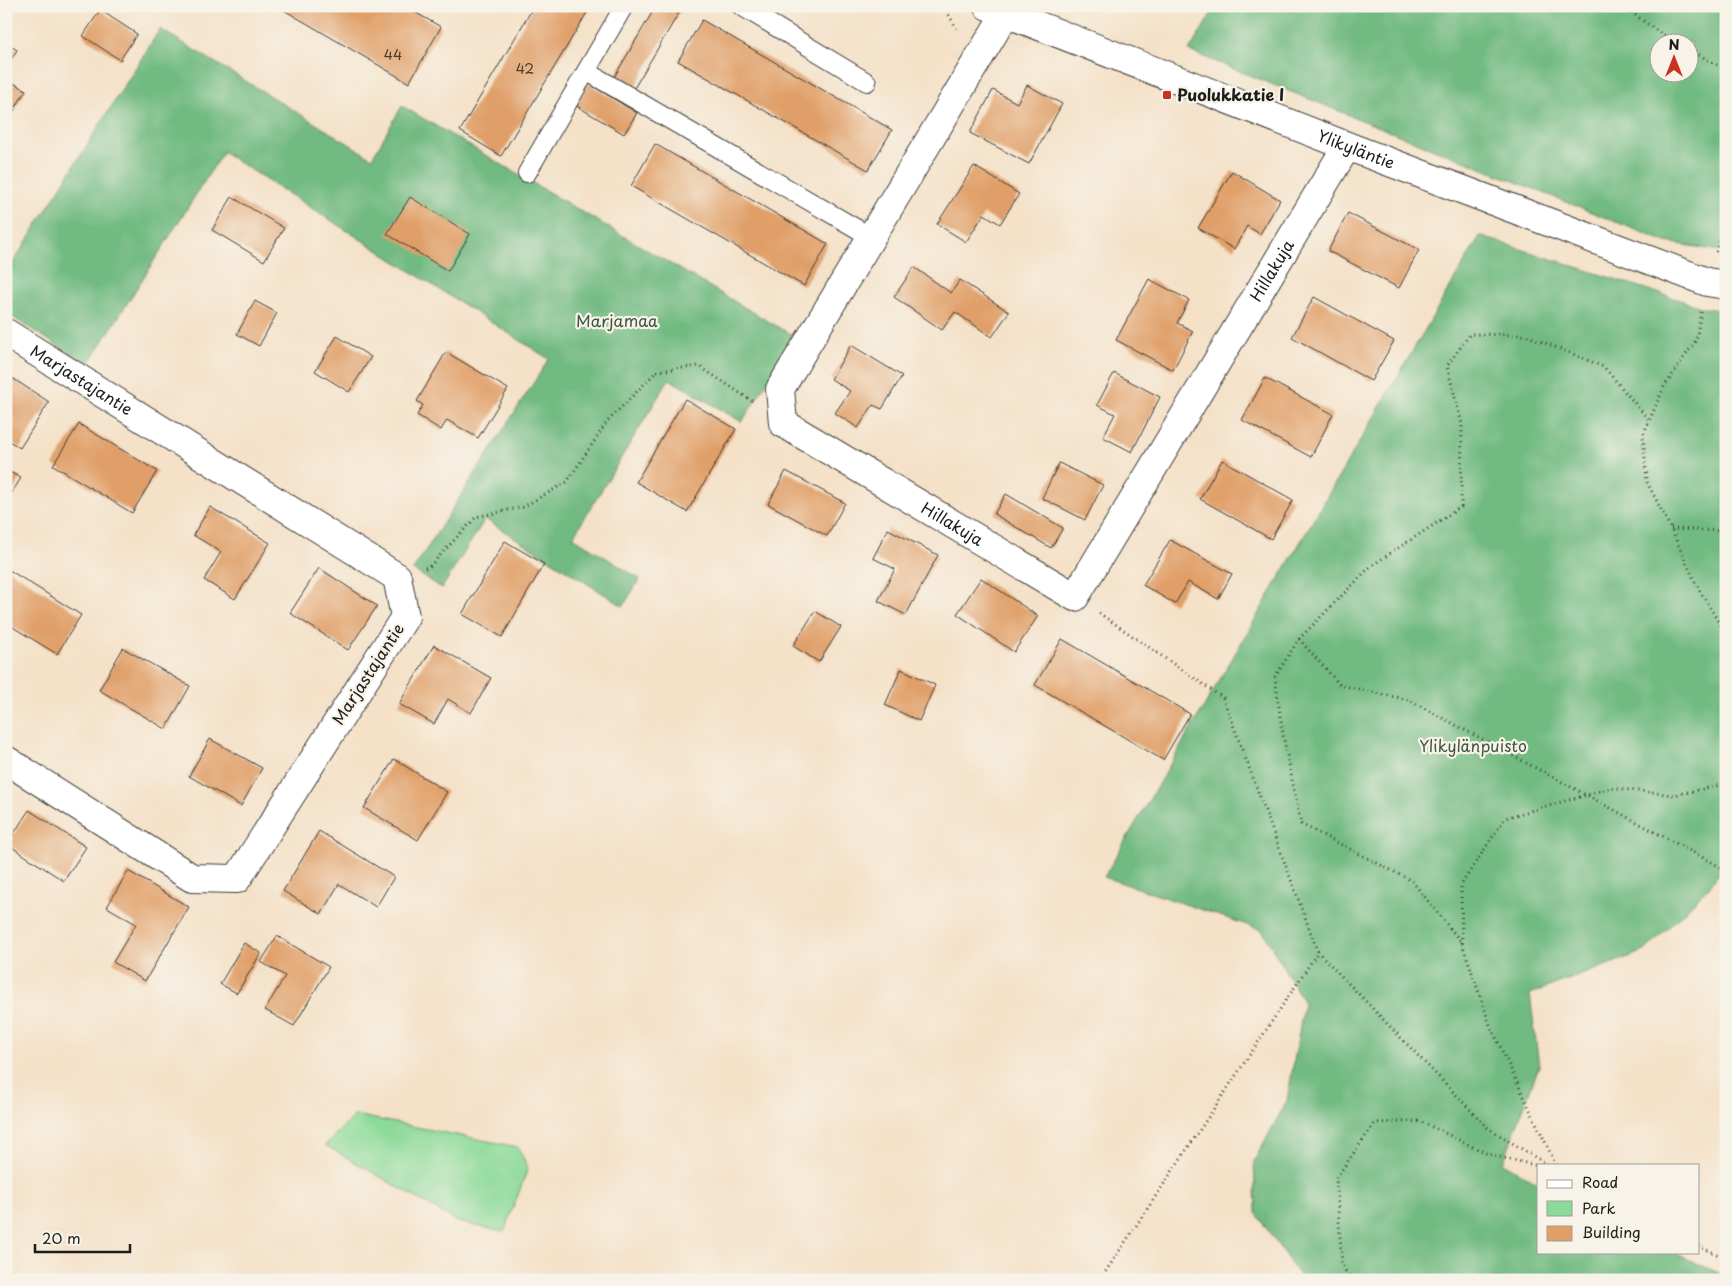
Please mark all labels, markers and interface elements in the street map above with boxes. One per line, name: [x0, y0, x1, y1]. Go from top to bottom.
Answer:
north arrow: [1650, 32, 1700, 82]
text: N: [1668, 34, 1680, 55]
house number: 44: [384, 44, 402, 65]
house number: 42: [516, 58, 534, 79]
place label: Puolukkatie I: [1177, 82, 1284, 106]
marker: Puolukkatie I: [1161, 89, 1173, 101]
street label: Ylikyläntie: [1314, 123, 1399, 174]
street label: Hillakuja: [1243, 235, 1299, 306]
park label: Marjamaa: [576, 308, 658, 332]
street label: Marjastajantie: [26, 338, 138, 420]
street label: Hillakuja: [917, 495, 988, 551]
street label: Marjastajantie: [325, 618, 409, 729]
park label: Ylikylänpuisto: [1419, 733, 1527, 757]
legend: [1537, 1164, 1700, 1254]
text: Road: [1582, 1170, 1618, 1193]
text: Park: [1582, 1196, 1616, 1219]
text: Building: [1582, 1220, 1641, 1243]
scale bar: [35, 1221, 130, 1253]
text: 20 m: [42, 1226, 81, 1249]

